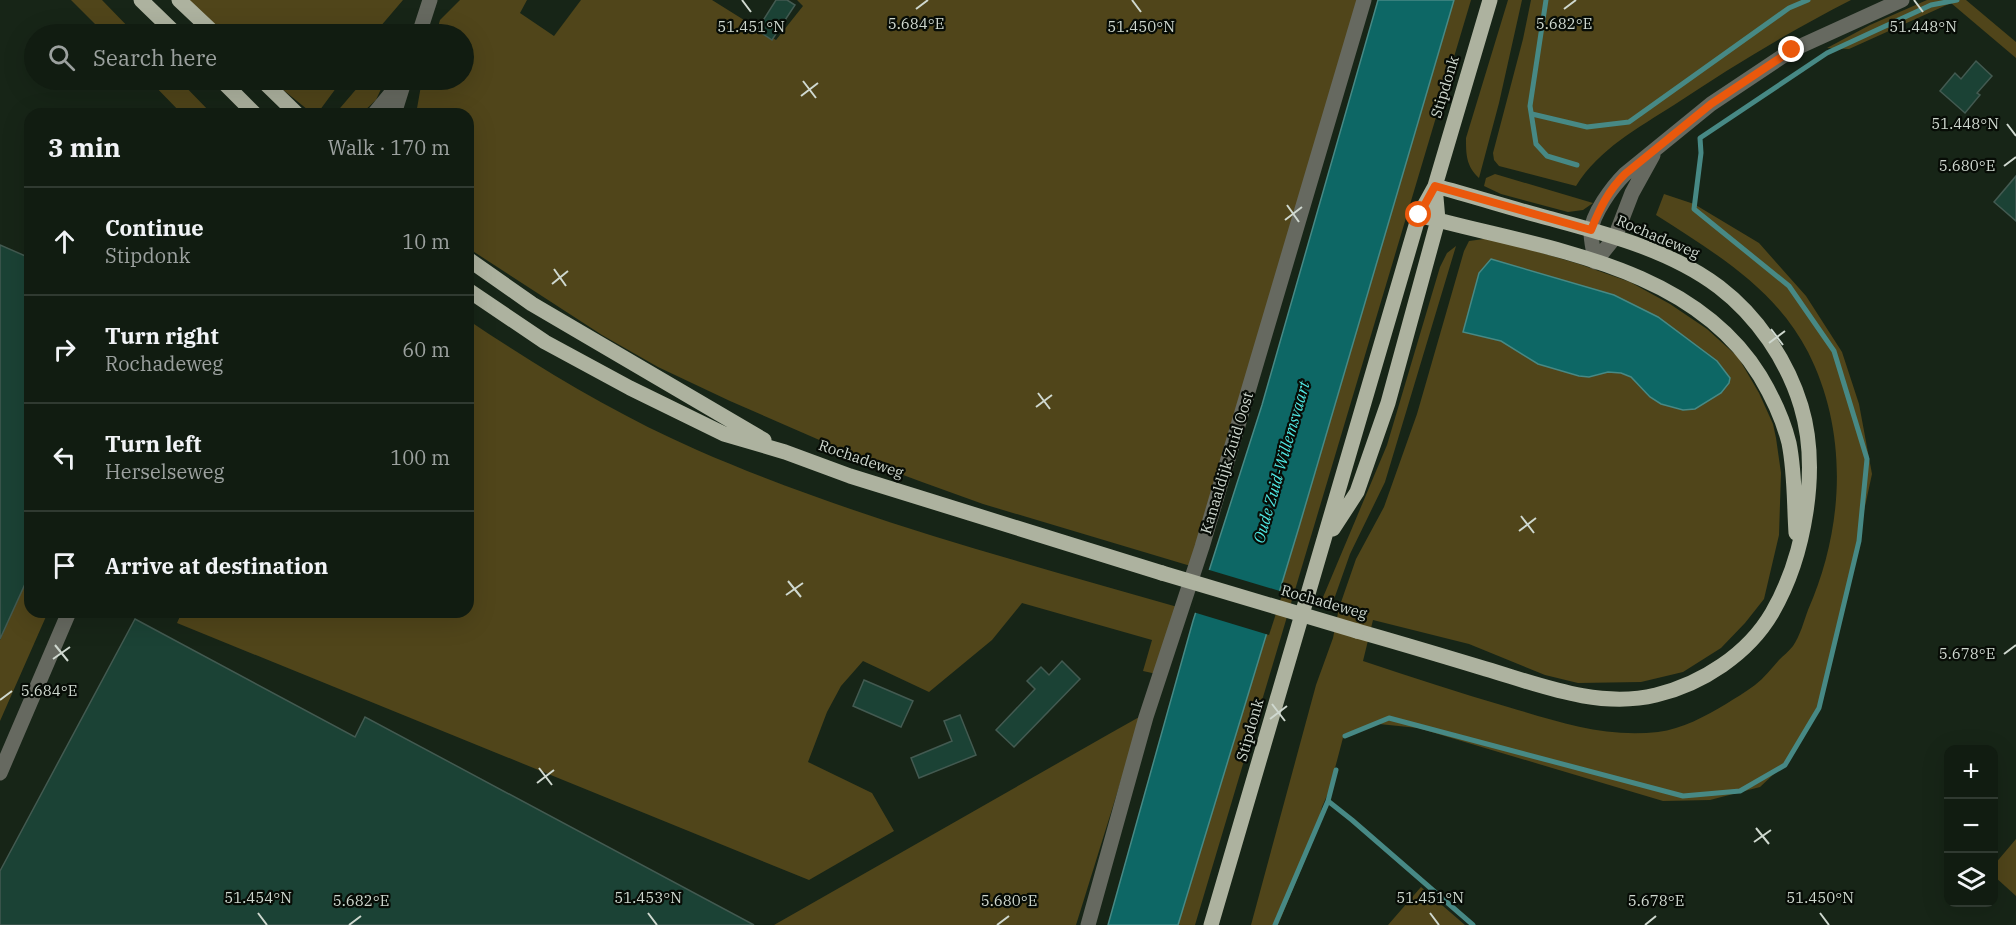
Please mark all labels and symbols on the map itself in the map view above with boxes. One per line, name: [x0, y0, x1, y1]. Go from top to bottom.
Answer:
text: 5.684°E: [888, 14, 944, 33]
text: 5.682°E: [1536, 14, 1592, 33]
text: 51.451°N: [717, 17, 785, 36]
text: 51.450°N: [1107, 17, 1175, 36]
text: 51.448°N: [1889, 17, 1957, 36]
route end: [1778, 36, 1804, 62]
street label: Stipdonk: [1426, 53, 1463, 120]
text: 51.448°N: [1931, 114, 1999, 133]
text: 5.680°E: [1939, 156, 1995, 175]
route start: [1405, 201, 1431, 227]
street label: Rochadeweg: [1614, 210, 1703, 263]
water label: Oude Zuid-Willemsvaart: [1248, 377, 1314, 545]
street label: Kanaaldijk Zuid Oost: [1196, 390, 1257, 536]
street label: Rochadeweg: [816, 435, 906, 482]
street label: Rochadeweg: [1279, 580, 1369, 623]
text: 5.678°E: [1939, 644, 1995, 663]
text: 5.684°E: [21, 681, 77, 700]
street label: Stipdonk: [1232, 696, 1268, 763]
text: 51.454°N: [224, 888, 292, 907]
text: 51.453°N: [614, 888, 682, 907]
text: 51.451°N: [1396, 888, 1464, 907]
text: 51.450°N: [1786, 888, 1854, 907]
text: 5.682°E: [333, 891, 389, 910]
text: 5.680°E: [981, 891, 1037, 910]
text: 5.678°E: [1628, 891, 1684, 910]

